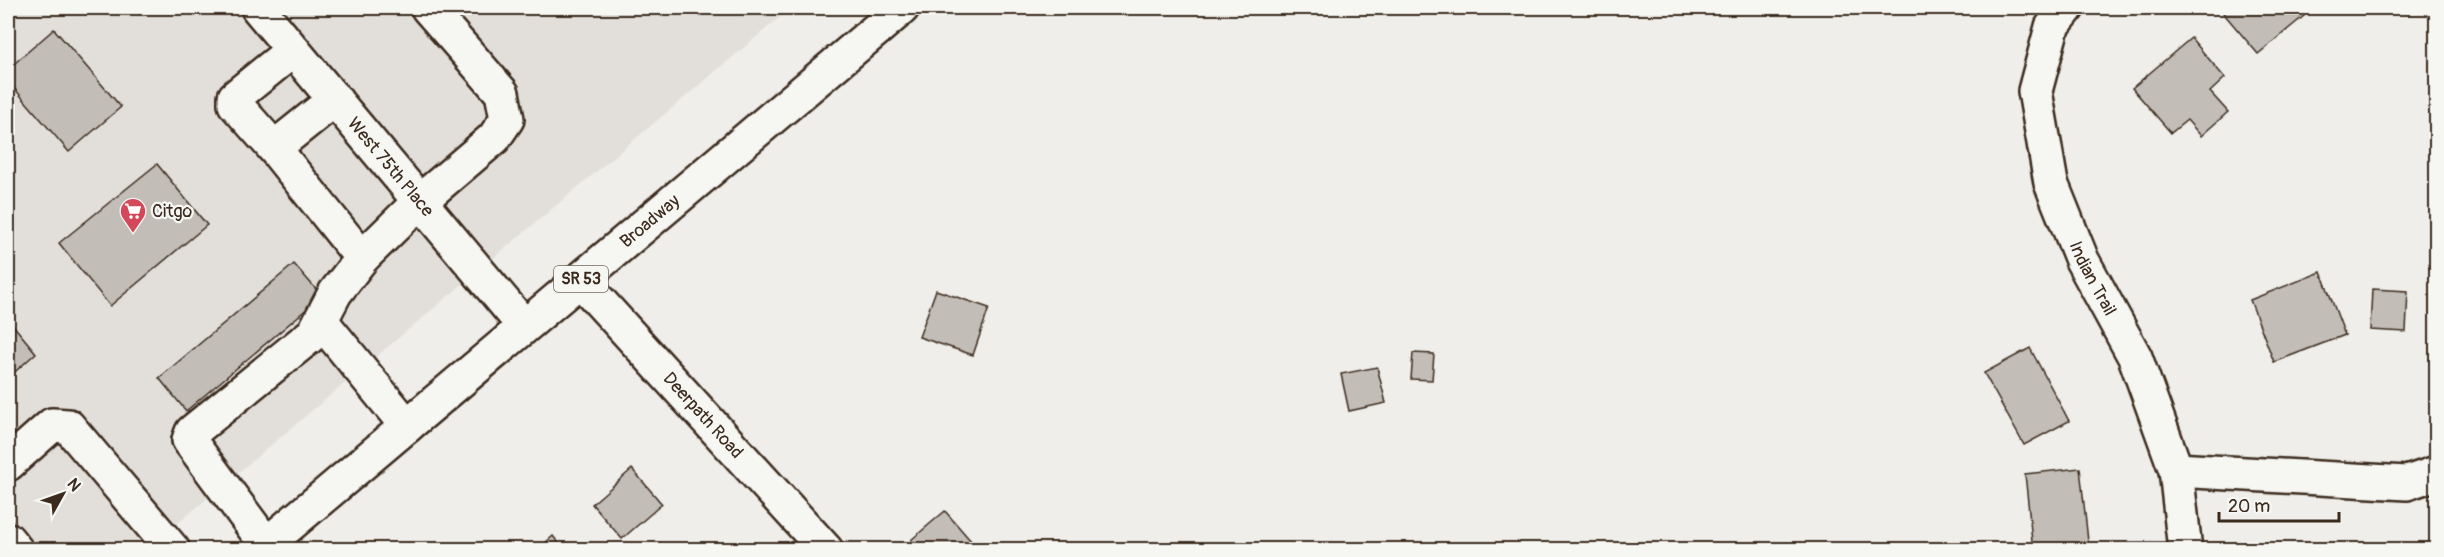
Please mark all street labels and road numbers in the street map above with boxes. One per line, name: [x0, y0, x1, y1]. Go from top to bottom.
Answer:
street label: West 75th Place: [343, 112, 439, 221]
street label: Broadway: [615, 189, 685, 253]
street label: Indian Trail: [2064, 238, 2122, 320]
road number: SR 53: [554, 266, 608, 292]
street label: Deerpath Road: [658, 367, 748, 463]

